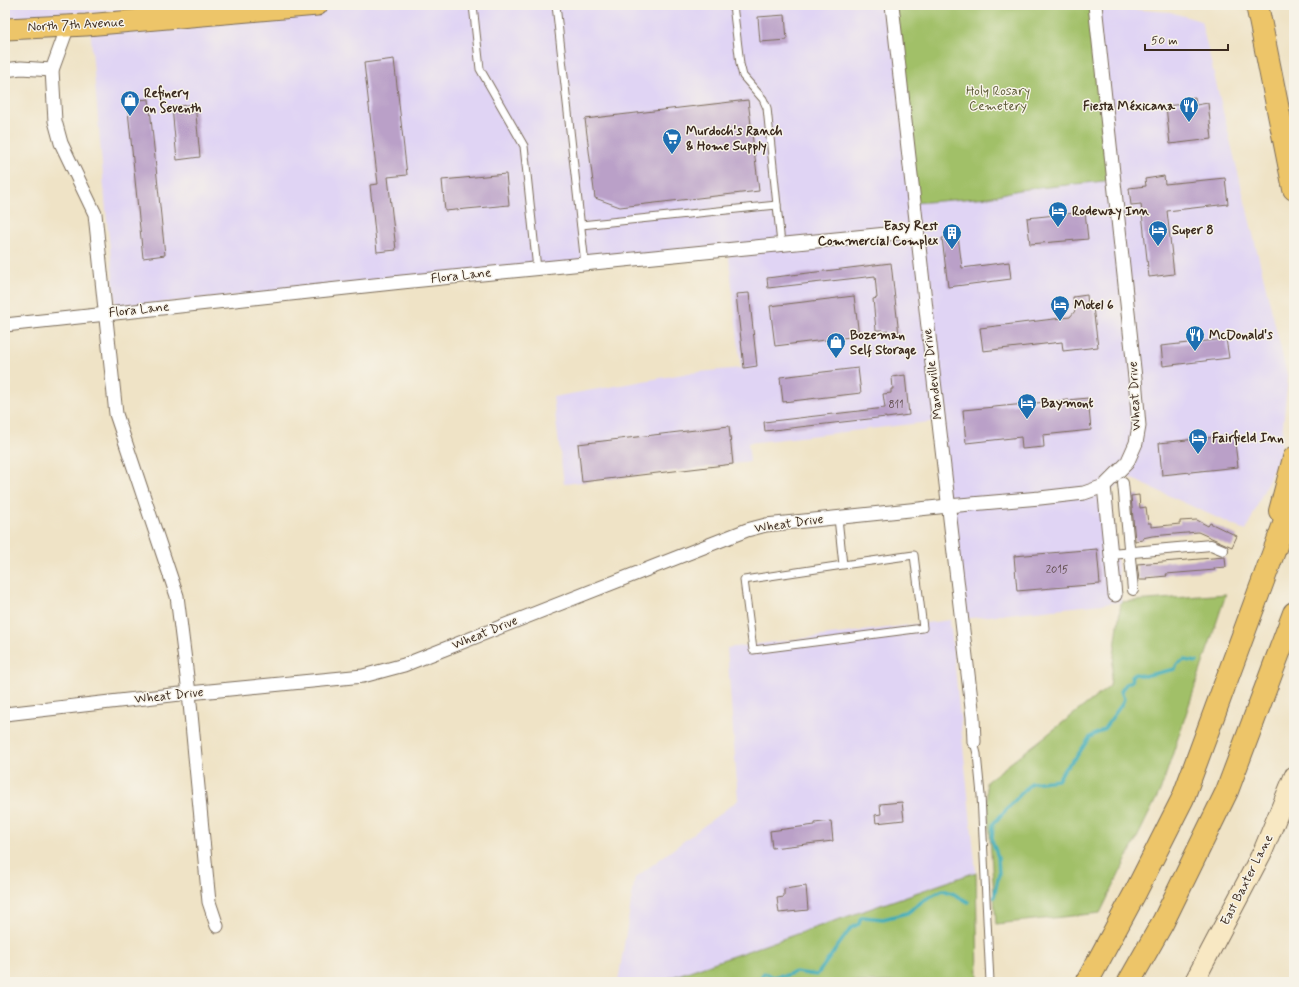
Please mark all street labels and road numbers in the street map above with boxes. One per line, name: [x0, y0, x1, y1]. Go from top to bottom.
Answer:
street label: North 7th Avenue: [27, 14, 125, 36]
street label: Flora Lane: [430, 264, 492, 288]
street label: Flora Lane: [108, 298, 170, 322]
street label: Mandeville Drive: [919, 327, 947, 421]
street label: Wheat Drive: [1125, 361, 1145, 431]
street label: Wheat Drive: [753, 511, 825, 537]
street label: Wheat Drive: [450, 612, 520, 654]
street label: Wheat Drive: [134, 684, 205, 708]
street label: East Baxter Lane: [1217, 832, 1277, 928]

